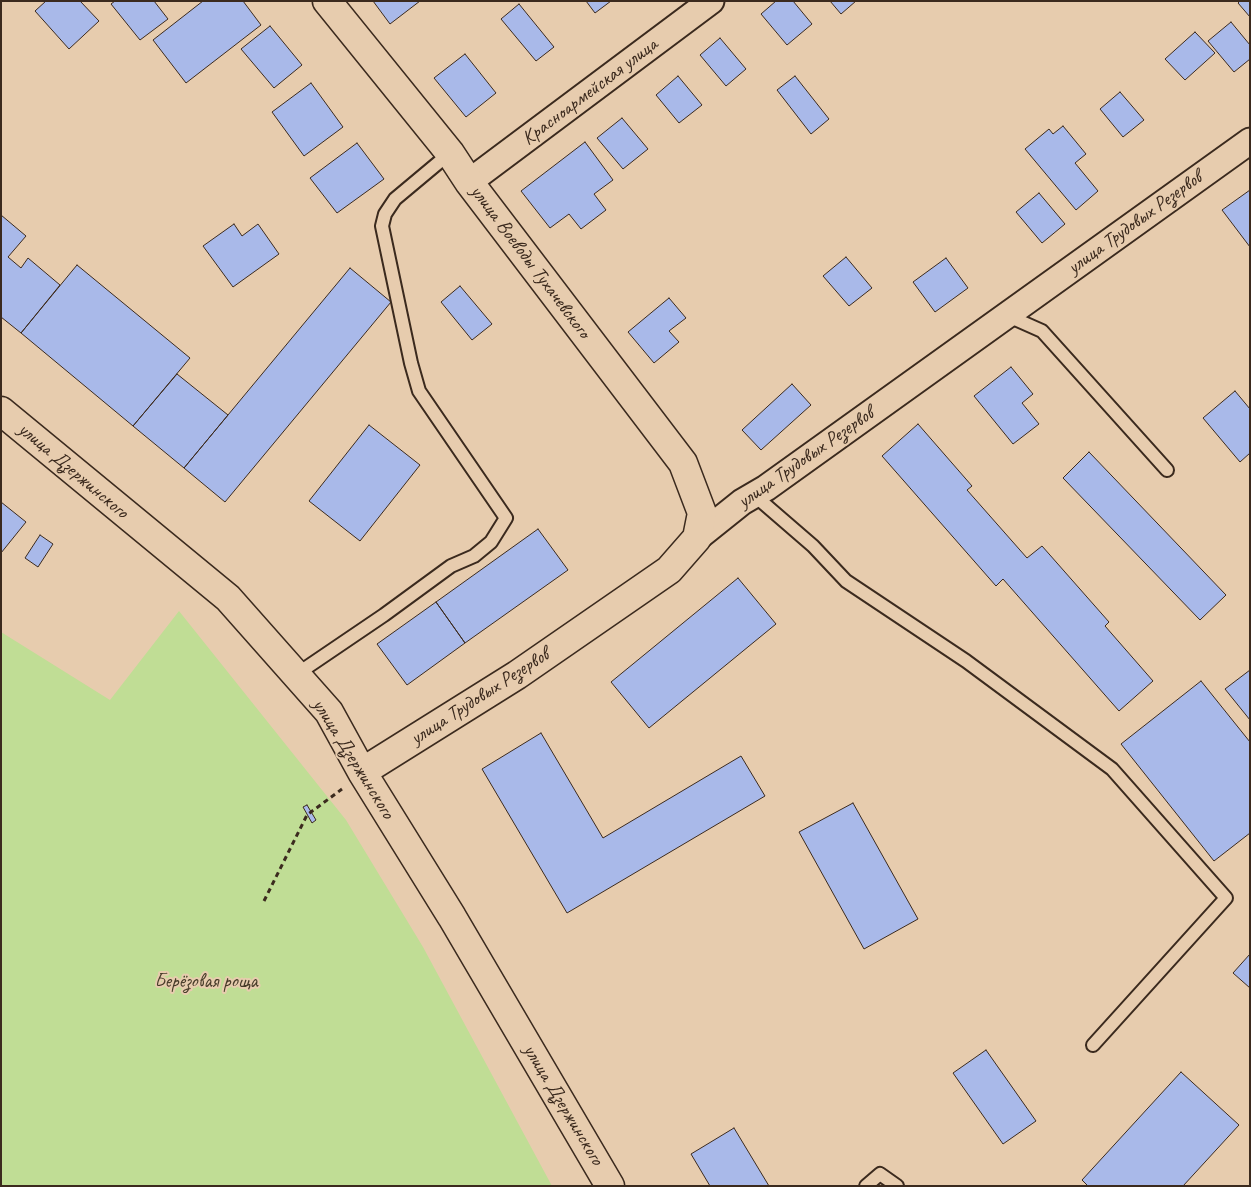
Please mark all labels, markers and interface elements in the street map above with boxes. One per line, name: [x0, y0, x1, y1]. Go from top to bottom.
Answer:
street label: Красноармейская улица: [517, 33, 663, 151]
street label: улица Трудовых Резервов: [1063, 166, 1207, 280]
street label: улица Воеводы Тухачевского: [464, 181, 596, 343]
street label: улица Трудовых Резервов: [733, 402, 879, 514]
street label: улица Дзержинского: [13, 418, 133, 524]
street label: улица Трудовых Резервов: [406, 643, 554, 751]
street label: улица Дзержинского: [307, 695, 399, 823]
park label: Берёзовая роща: [154, 970, 258, 994]
street label: улица Дзержинского: [517, 1040, 609, 1170]

